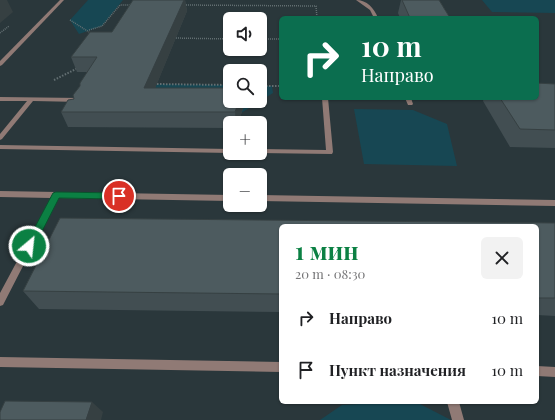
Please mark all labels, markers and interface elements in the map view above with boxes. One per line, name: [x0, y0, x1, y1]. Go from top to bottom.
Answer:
map controls: [223, 12, 267, 212]
button: sound: [223, 12, 267, 56]
text: 10 m: [361, 27, 422, 64]
icon: right: [295, 32, 347, 84]
text: Направо: [361, 63, 434, 87]
button: search: [223, 64, 267, 108]
button: +: [223, 116, 267, 160]
button: −: [223, 168, 267, 212]
pin: [102, 179, 136, 213]
icon: arrive: [108, 185, 130, 207]
position arrow: [8, 225, 50, 267]
text: 1 мин: [295, 234, 359, 266]
button: close: [481, 237, 523, 279]
text: 20 m · 08:30: [295, 265, 365, 282]
icon: right: [295, 307, 317, 329]
text: Направо: [329, 308, 392, 328]
text: 10 m: [491, 308, 523, 328]
icon: arrive: [295, 359, 317, 381]
text: Пункт назначения: [329, 360, 466, 380]
text: 10 m: [491, 360, 523, 380]

